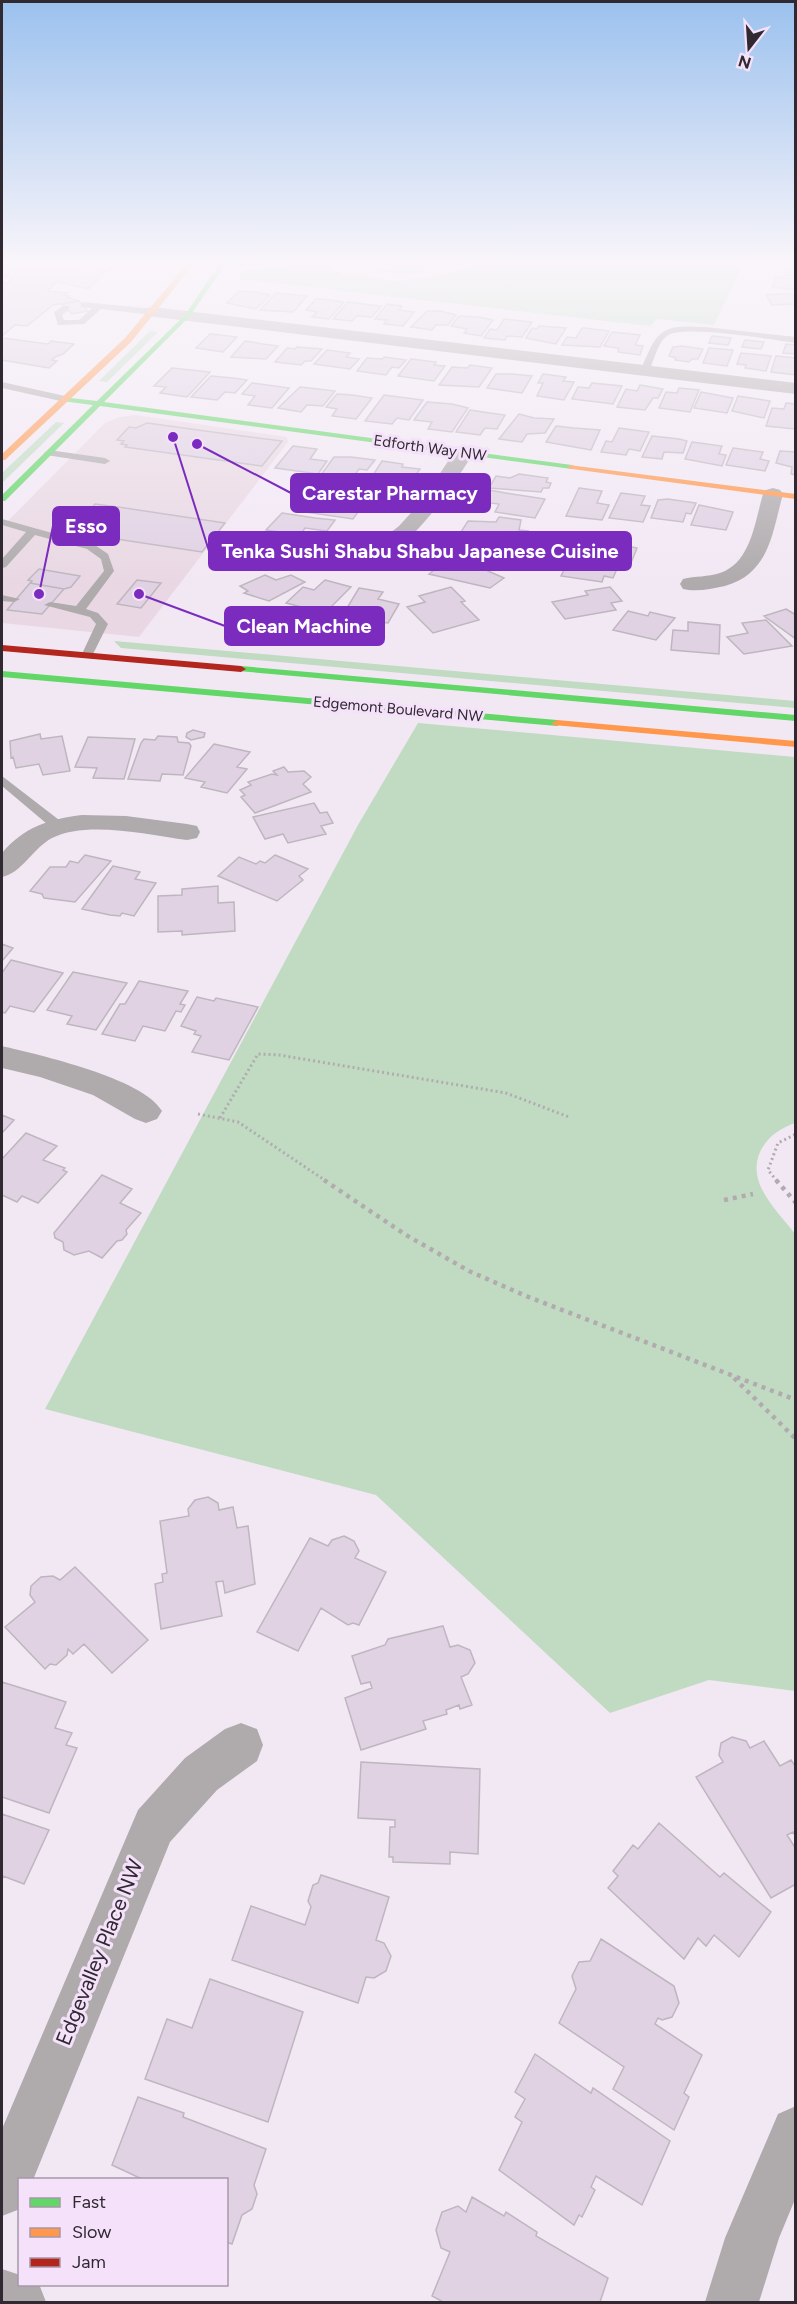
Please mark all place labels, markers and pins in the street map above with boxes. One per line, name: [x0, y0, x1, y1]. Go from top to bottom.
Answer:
callout: Carestar Pharmacy: [291, 474, 490, 512]
callout: Esso: [53, 507, 119, 545]
callout: Tenka Sushi Shabu Shabu Japanese Cuisine: [209, 532, 631, 570]
callout: Clean Machine: [225, 607, 384, 645]

